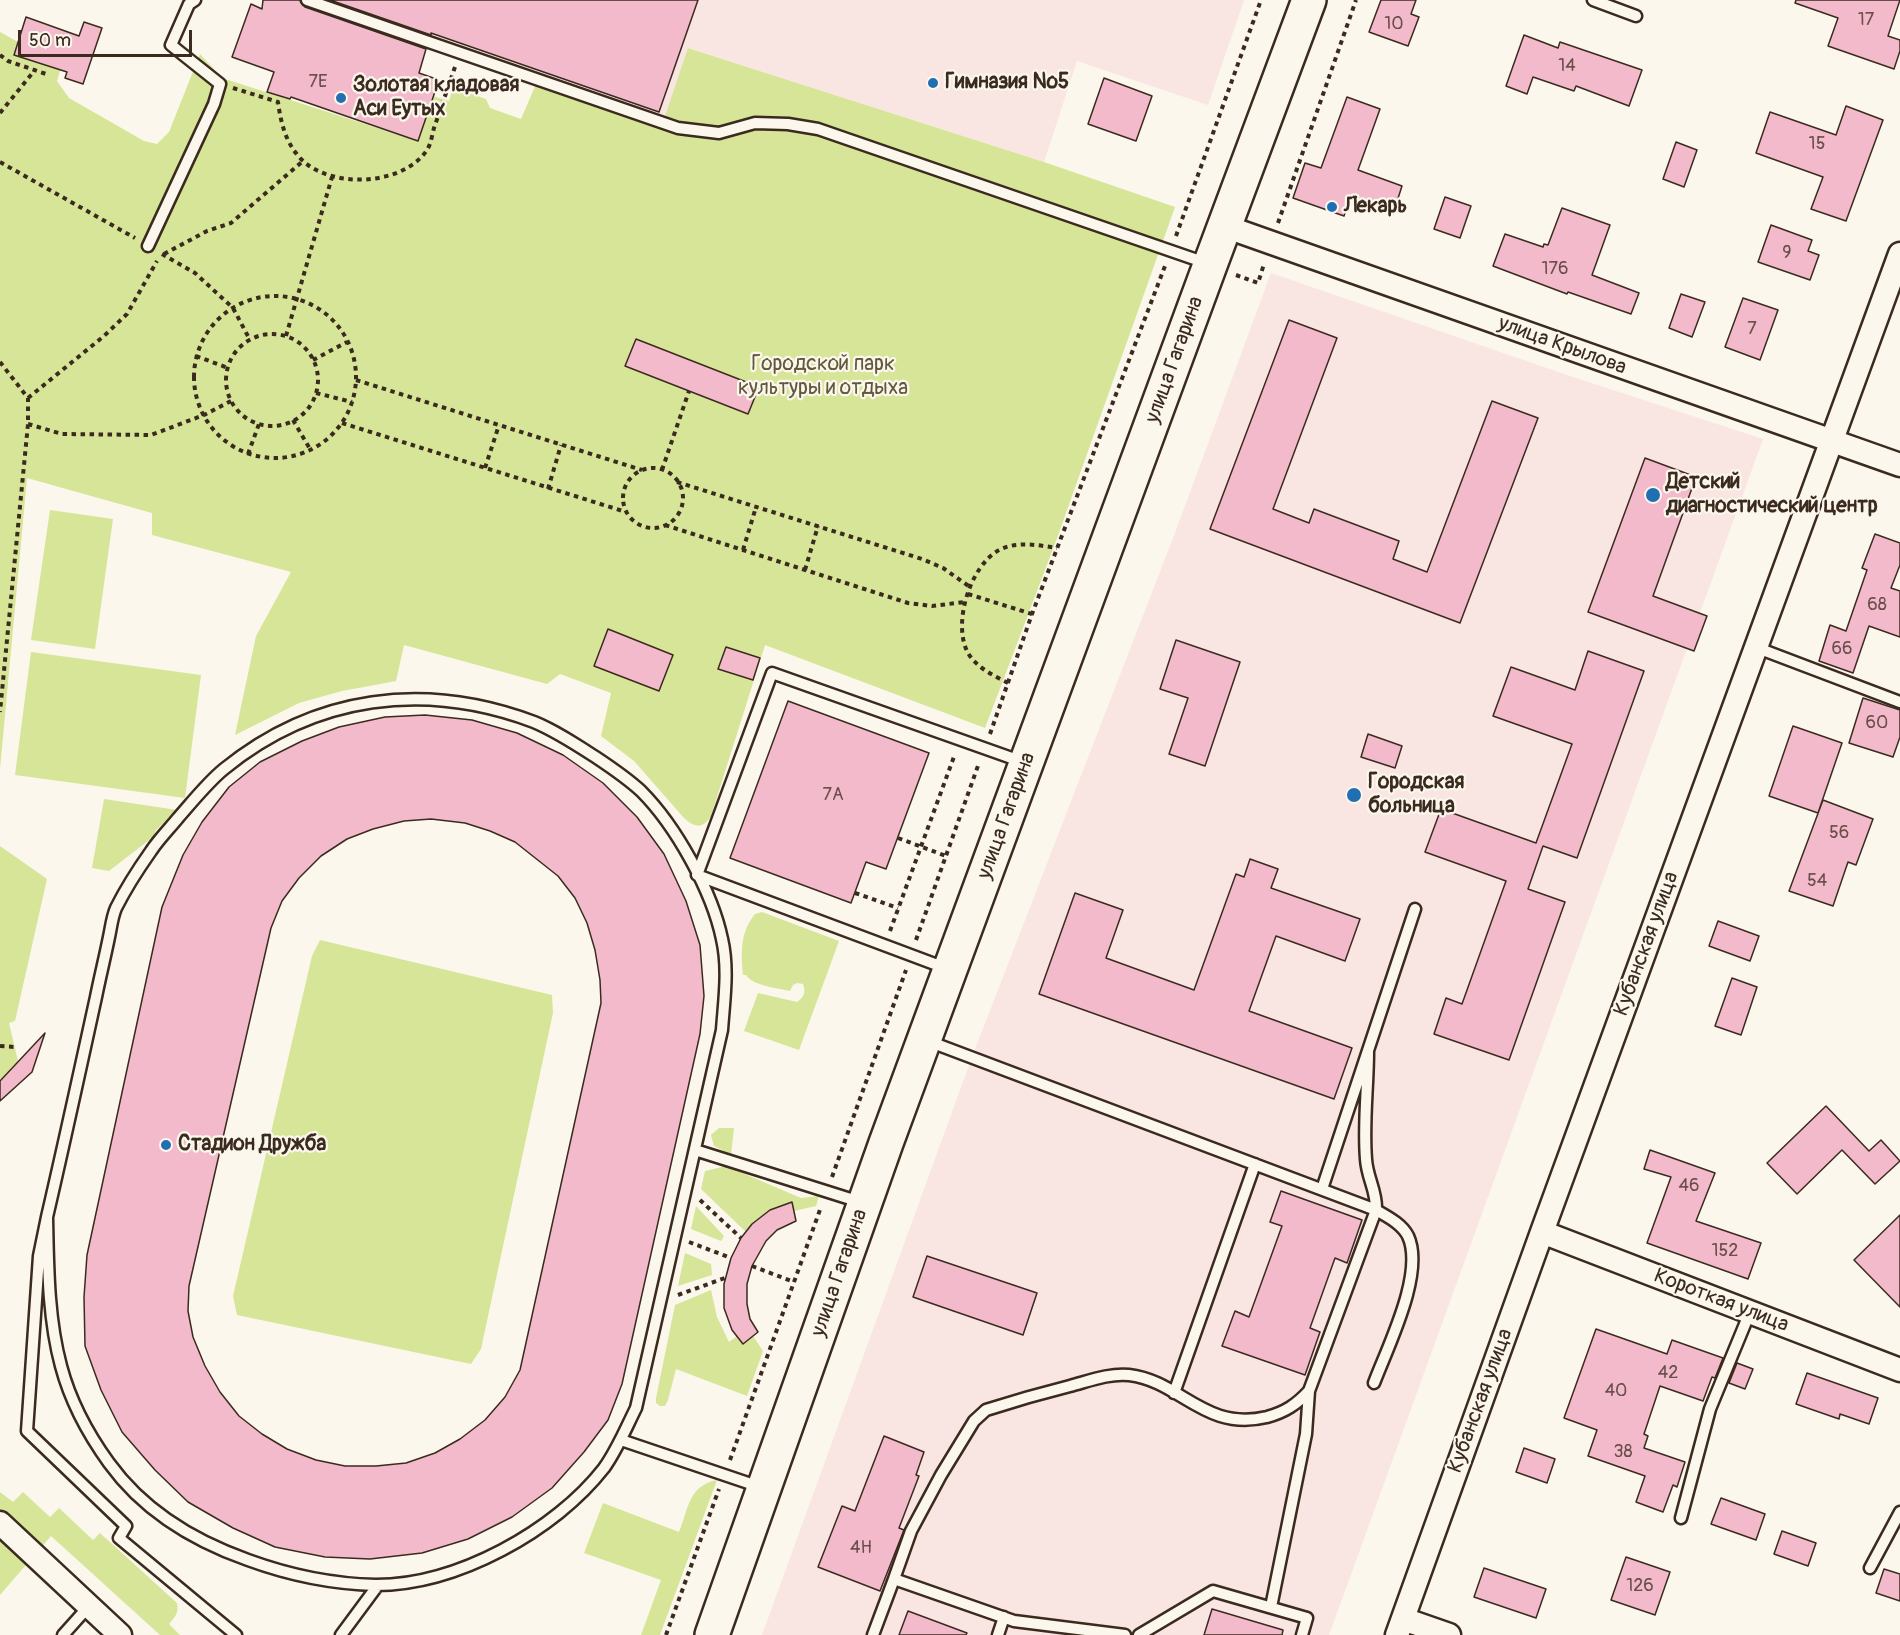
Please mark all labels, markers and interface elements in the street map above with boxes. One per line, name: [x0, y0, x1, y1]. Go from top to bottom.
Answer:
house number: 17: [1858, 9, 1874, 31]
house number: 10: [1384, 13, 1404, 35]
scale bar: [21, 18, 195, 56]
text: 50 m: [29, 29, 71, 52]
house number: 14: [1558, 55, 1576, 77]
place label: Гимназия №5: [945, 70, 1069, 96]
house number: 7Е: [309, 71, 327, 93]
place label: Золотая кладовая Аси Еутых: [353, 73, 519, 123]
marker: Гимназия №5: [926, 76, 940, 90]
marker: Золотая кладовая Аси Еутых: [334, 91, 348, 105]
house number: 15: [1809, 133, 1825, 155]
place label: Лекарь: [1344, 194, 1407, 220]
marker: Лекарь: [1325, 200, 1339, 214]
house number: 9: [1782, 242, 1792, 264]
house number: 176: [1541, 258, 1569, 280]
street label: улица Гагарина: [1140, 293, 1210, 427]
street label: улица Крылова: [1494, 311, 1630, 381]
house number: 7: [1747, 318, 1757, 340]
park label: Городской парк культуры и отдыха: [738, 352, 908, 402]
place label: Детский диагностический центр: [1666, 470, 1878, 520]
marker: Детский диагностический центр: [1644, 486, 1662, 504]
house number: 68: [1867, 594, 1887, 616]
house number: 66: [1832, 638, 1852, 660]
house number: 60: [1866, 712, 1888, 734]
street label: улица Гагарина: [972, 749, 1042, 883]
place label: Городская больница: [1368, 770, 1464, 820]
house number: 7А: [822, 784, 844, 806]
marker: Городская больница: [1345, 786, 1363, 804]
house number: 56: [1829, 822, 1849, 844]
street label: Кубанская улица: [1609, 869, 1685, 1019]
house number: 54: [1807, 870, 1827, 892]
place label: Стадион Дружба: [178, 1132, 326, 1158]
marker: Стадион Дружба: [159, 1138, 173, 1152]
house number: 46: [1679, 1175, 1699, 1197]
street label: улица Гагарина: [806, 1206, 874, 1340]
house number: 152: [1712, 1240, 1738, 1262]
street label: Короткая улица: [1650, 1264, 1792, 1338]
street label: Кубанская улица: [1443, 1326, 1519, 1476]
house number: 42: [1658, 1362, 1678, 1384]
house number: 40: [1605, 1380, 1627, 1402]
house number: 38: [1613, 1441, 1633, 1463]
house number: 4Н: [850, 1537, 872, 1559]
house number: 126: [1626, 1575, 1654, 1597]

